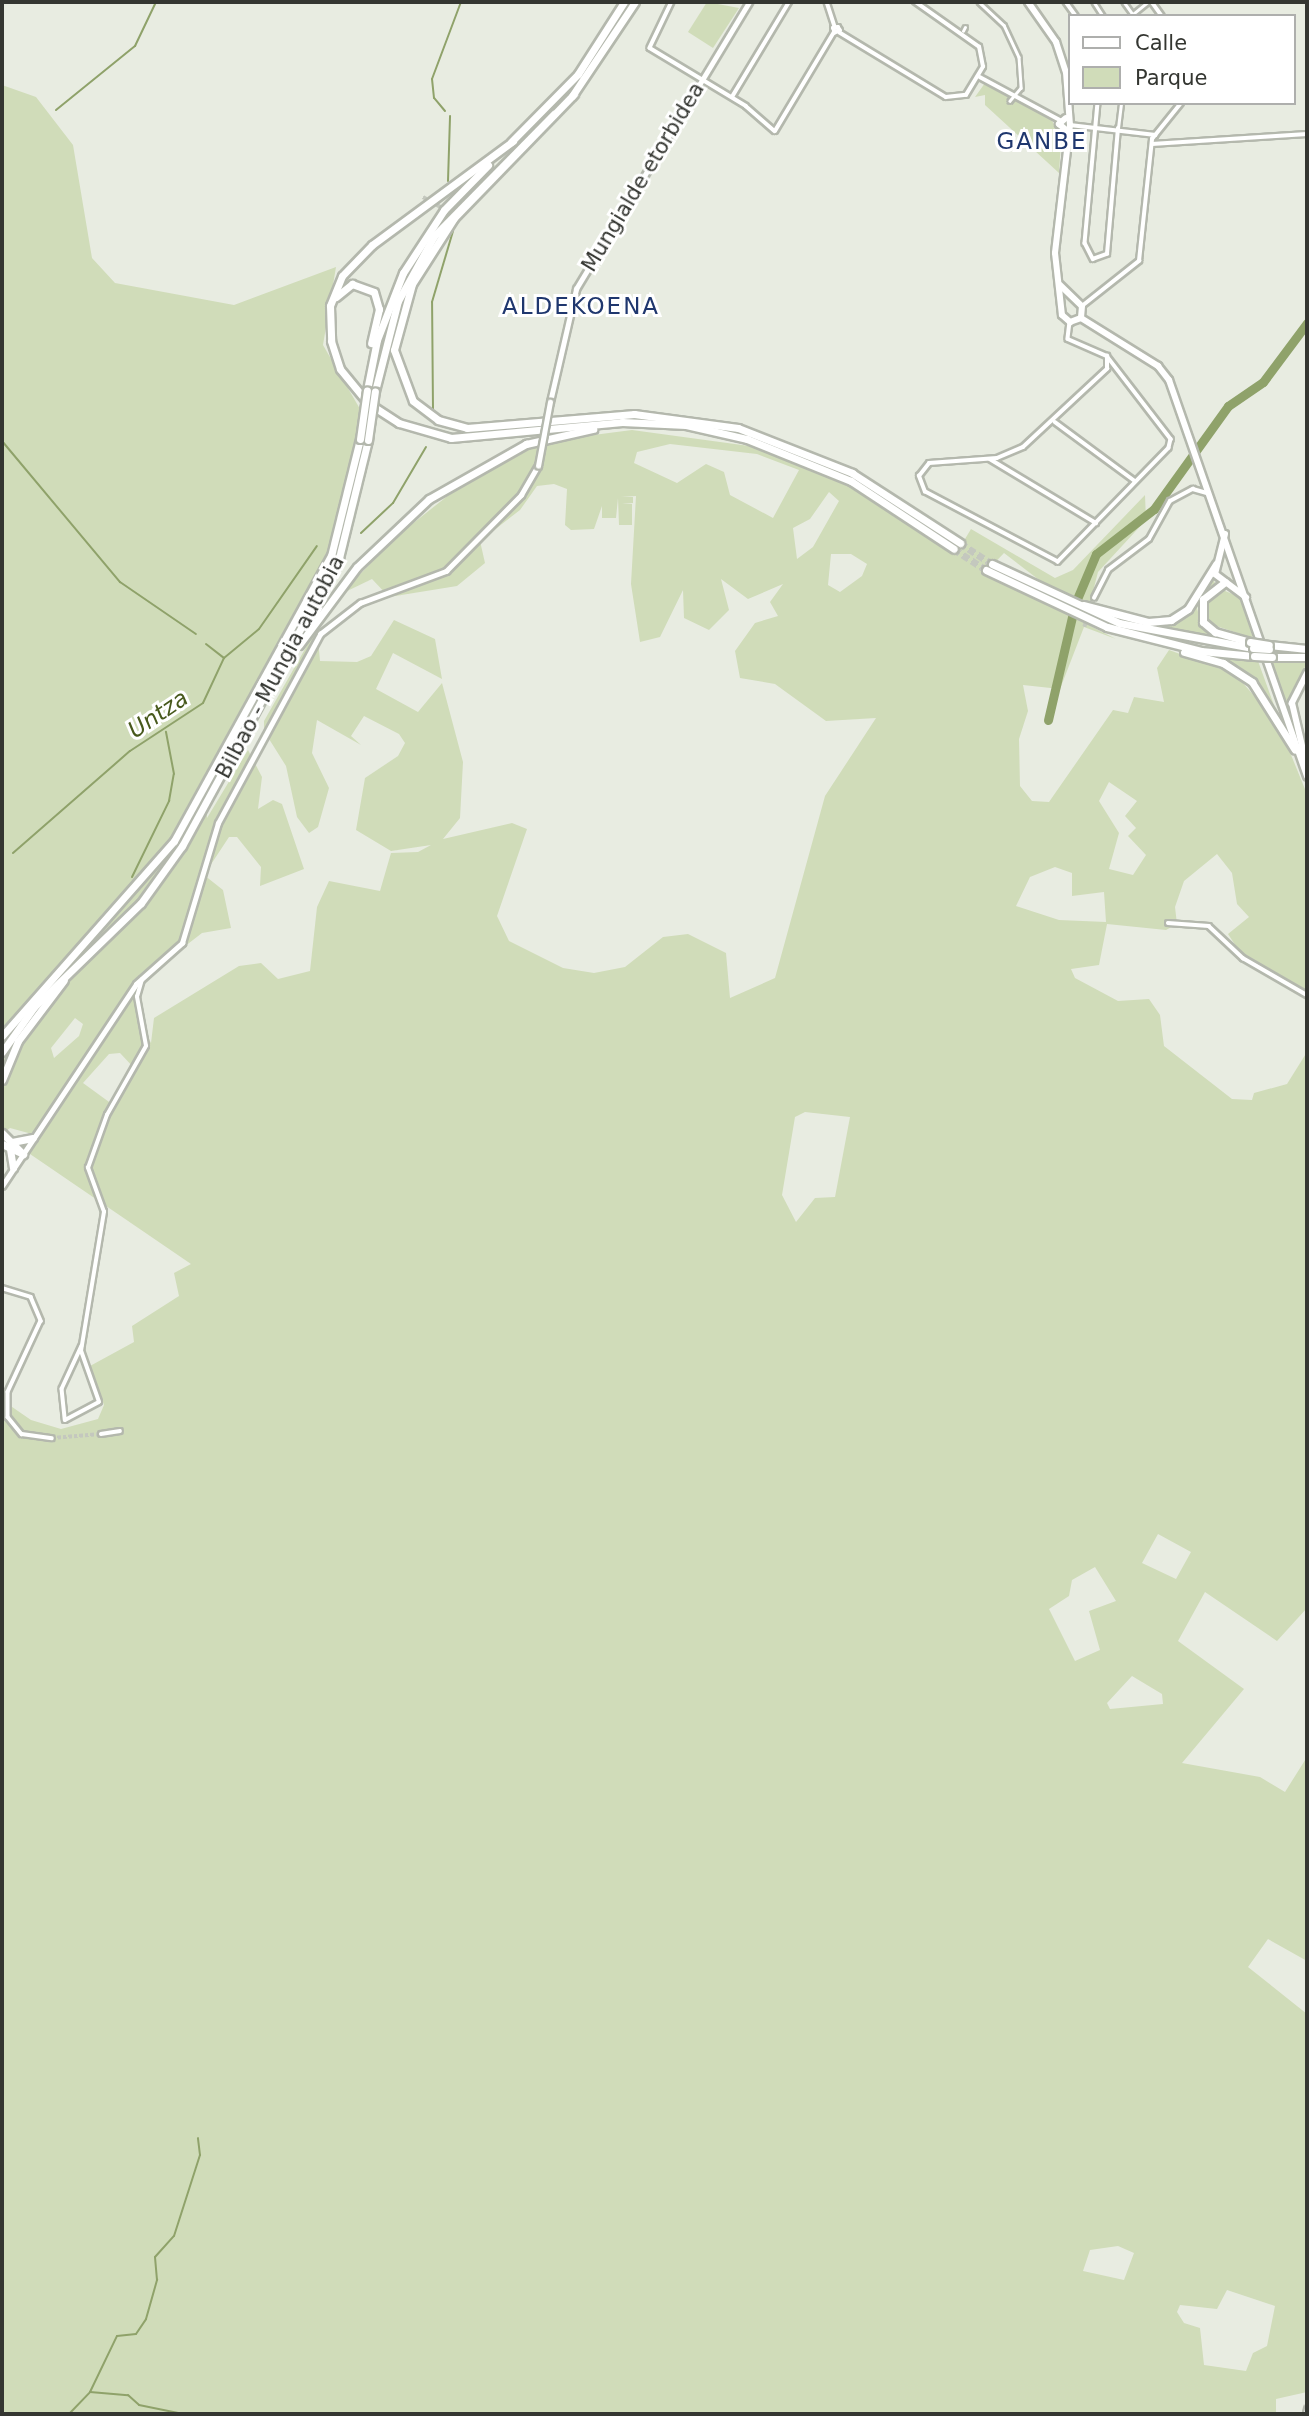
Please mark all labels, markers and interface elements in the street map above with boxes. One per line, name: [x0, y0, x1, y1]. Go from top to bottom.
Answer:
legend: [1068, 14, 1295, 105]
text: Calle: [1135, 31, 1187, 55]
text: Parque: [1135, 66, 1207, 90]
street label: Mungialde etorbidea: [576, 78, 710, 276]
district label: GANBE: [997, 127, 1087, 155]
district label: ALDEKOENA: [503, 292, 659, 320]
street label: Bilbao - Mungia autobia: [210, 551, 350, 783]
water label: Untza: [123, 684, 193, 744]

